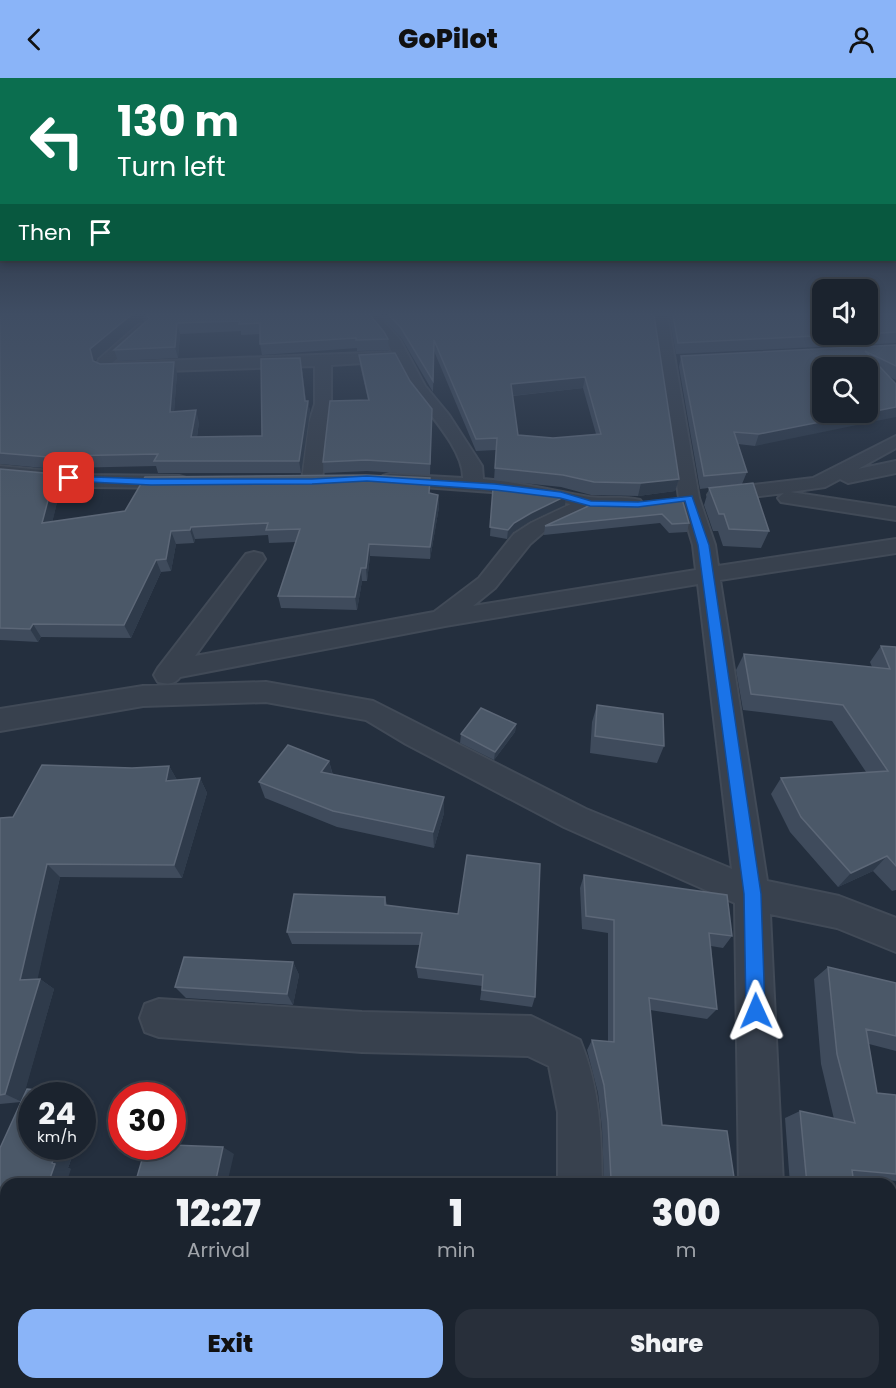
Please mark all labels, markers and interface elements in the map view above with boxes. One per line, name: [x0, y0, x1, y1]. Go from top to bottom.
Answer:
text: GoPilot: [398, 20, 498, 57]
icon: back: [18, 23, 51, 56]
icon: person: [845, 23, 878, 56]
text: 130 m: [117, 92, 239, 151]
icon: left: [18, 102, 96, 180]
text: Turn left: [117, 148, 226, 185]
icon: arrive: [84, 216, 117, 249]
text: Then: [18, 217, 72, 248]
map controls: [812, 279, 878, 423]
button: sound: [812, 279, 878, 345]
button: search: [812, 357, 878, 423]
pin: [43, 452, 94, 503]
icon: arrive: [52, 461, 85, 494]
position arrow: [724, 979, 788, 1043]
speed limit sign: 30: [108, 1082, 186, 1160]
text: 24: [38, 1092, 76, 1135]
text: km/h: [37, 1126, 77, 1147]
text: 12:27: [176, 1188, 261, 1239]
text: 1: [449, 1188, 463, 1239]
text: 300: [652, 1188, 721, 1239]
text: Arrival: [187, 1236, 250, 1264]
text: min: [437, 1236, 475, 1264]
text: m: [676, 1236, 696, 1264]
button: Exit: [18, 1309, 443, 1378]
button: Share: [455, 1309, 879, 1378]

